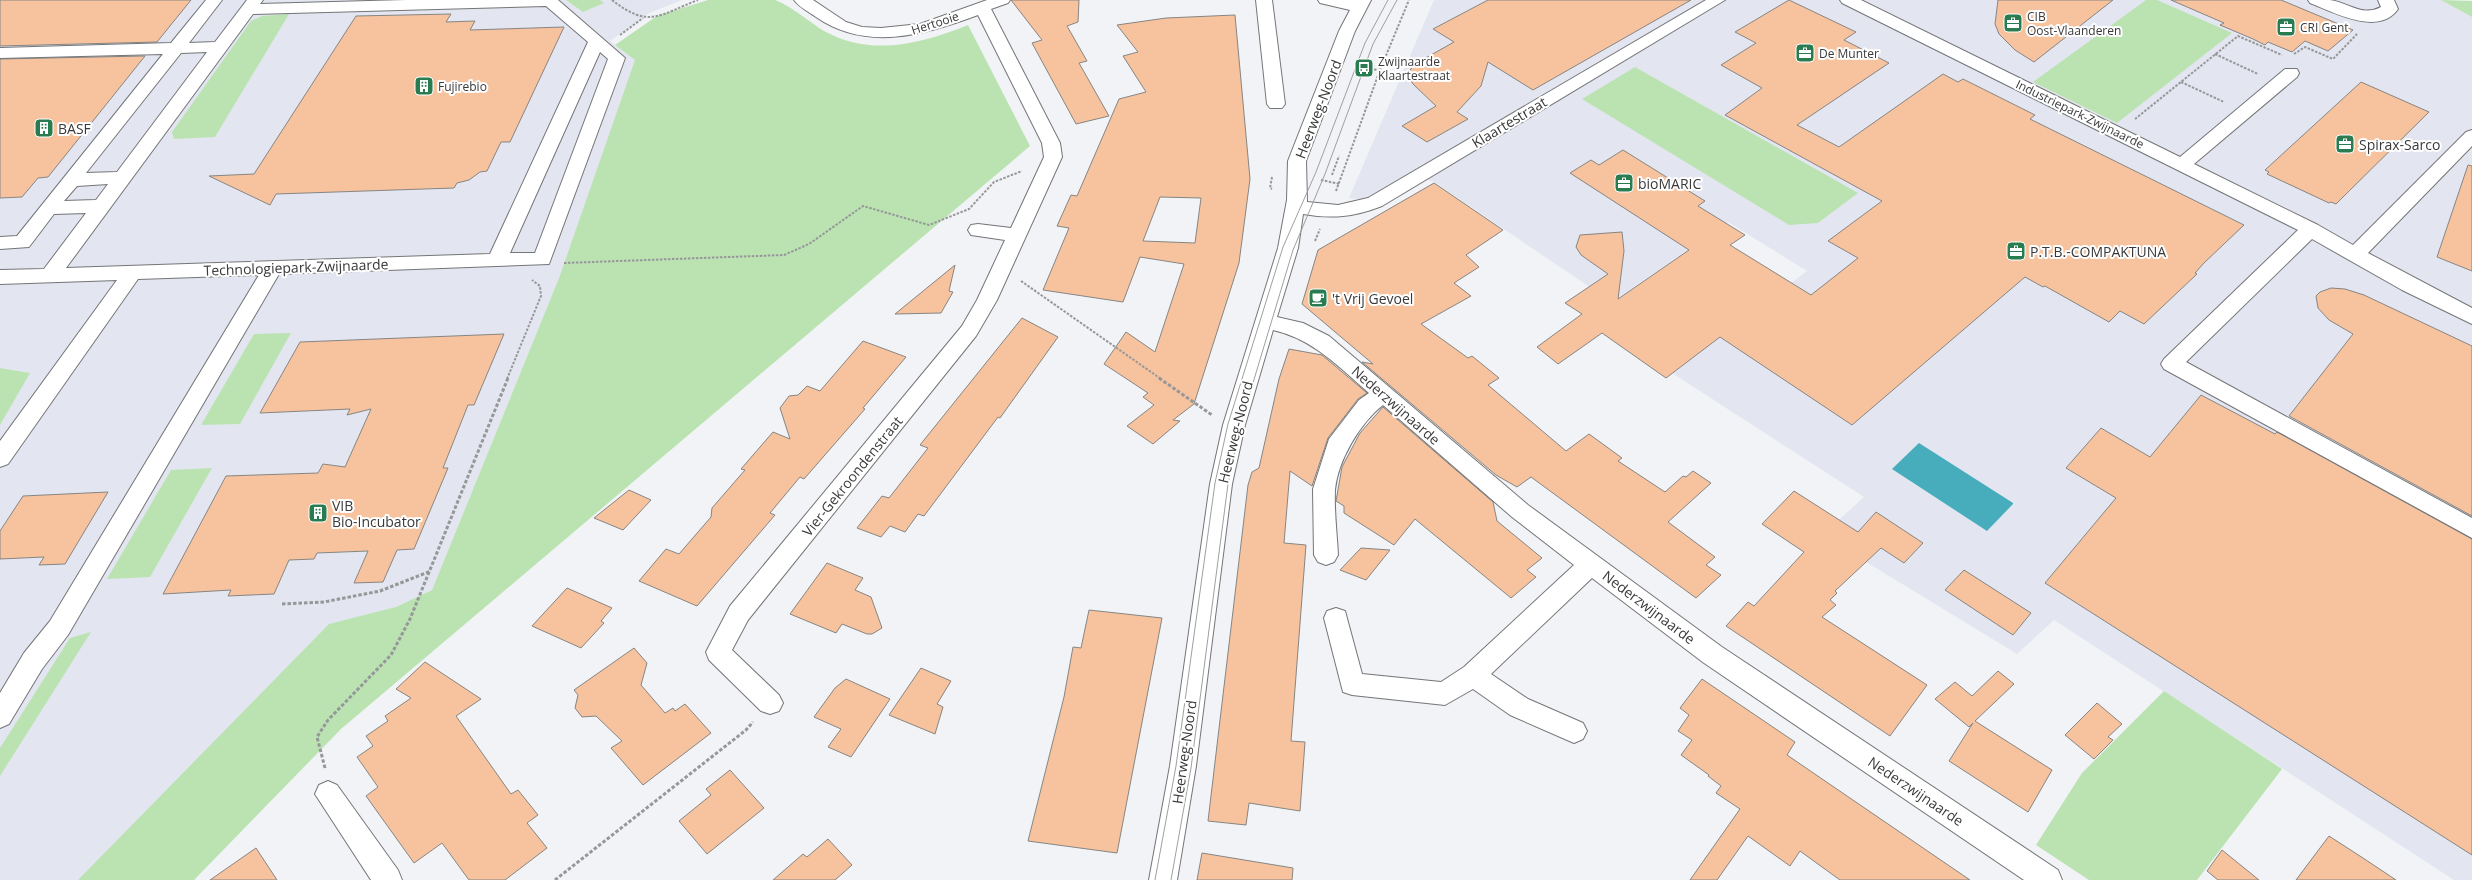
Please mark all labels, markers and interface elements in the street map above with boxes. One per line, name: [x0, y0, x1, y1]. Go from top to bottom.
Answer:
street label: Hertooie: [909, 7, 961, 39]
place label: CIB Oost-Vlaanderen: [2027, 8, 2121, 39]
office icon: CIB Oost-Vlaanderen: [2002, 12, 2024, 34]
office icon: CRI Gent: [2275, 16, 2297, 38]
place label: CRI Gent: [2300, 19, 2349, 36]
office icon: De Munter: [1794, 42, 1816, 64]
place label: De Munter: [1819, 45, 1879, 62]
place label: Zwijnaarde Klaartestraat: [1378, 53, 1450, 84]
street label: Heerweg-Noord: [1290, 57, 1346, 161]
bus stop icon: Zwijnaarde Klaartestraat: [1353, 57, 1375, 79]
building icon: Fujirebio: [413, 75, 435, 97]
street label: Industriepark-Zwijnaarde: [2013, 75, 2147, 153]
place label: Fujirebio: [438, 78, 487, 95]
street label: Klaartestraat: [1468, 92, 1550, 152]
building icon: BASF: [33, 117, 55, 139]
place label: BASF: [58, 119, 91, 138]
office icon: Spirax-Sarco: [2334, 133, 2356, 155]
place label: Spirax-Sarco: [2359, 135, 2440, 154]
office icon: bioMARIC: [1613, 172, 1635, 194]
place label: bioMARIC: [1638, 174, 1702, 193]
office icon: P.T.B.-COMPAKTUNA: [2005, 240, 2027, 262]
place label: P.T.B.-COMPAKTUNA: [2030, 242, 2166, 261]
street label: Technologiepark-Zwijnaarde: [203, 254, 389, 280]
cafe icon: 't Vrij Gevoel: [1307, 287, 1329, 309]
place label: 't Vrij Gevoel: [1332, 289, 1413, 308]
street label: Nederzwijnaarde: [1348, 361, 1444, 449]
street label: Heerweg-Noord: [1213, 379, 1257, 485]
street label: Vier-Gekroondenstraat: [798, 412, 906, 540]
place label: VIB Bio-Incubator: [332, 496, 421, 531]
building icon: VIB Bio-Incubator: [307, 502, 329, 524]
street label: Nederzwijnaarde: [1599, 566, 1699, 648]
street label: Heerweg-Noord: [1167, 699, 1201, 805]
street label: Nederzwijnaarde: [1865, 752, 1968, 830]

